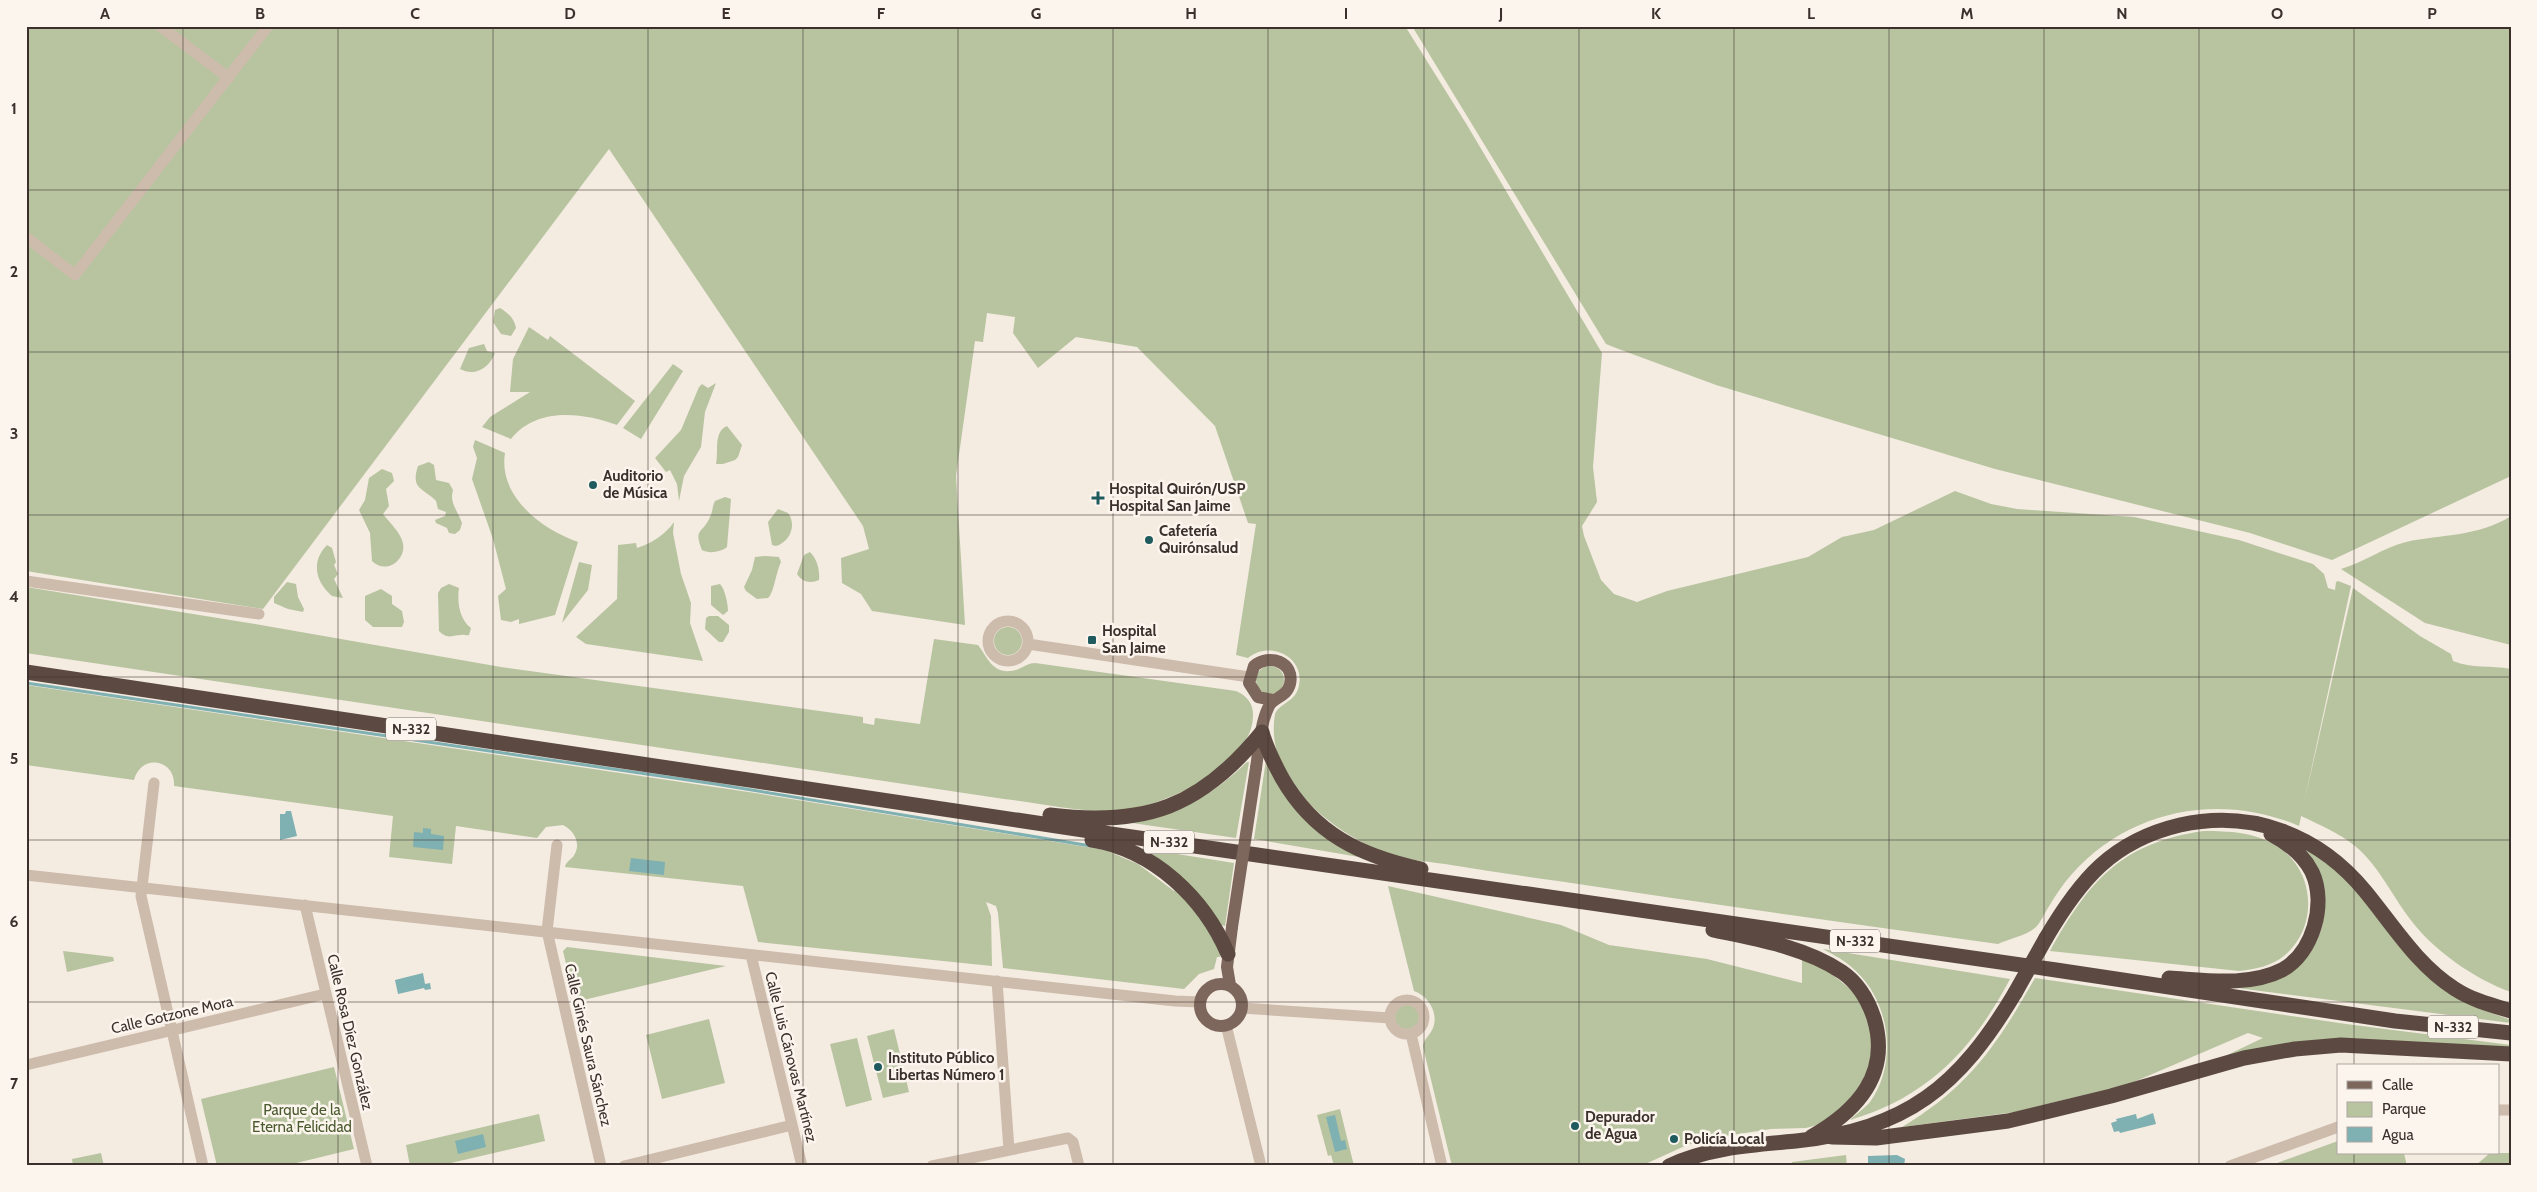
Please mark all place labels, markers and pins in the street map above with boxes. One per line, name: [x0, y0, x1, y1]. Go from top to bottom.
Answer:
place label: Auditorio de Música: [603, 467, 668, 502]
marker: Auditorio de Música: [587, 479, 599, 491]
place label: Hospital Quirón/USP Hospital San Jaime: [1109, 480, 1245, 515]
marker: Hospital Quirón/USP Hospital San Jaime: [1091, 491, 1105, 505]
place label: Cafetería Quirónsalud: [1159, 522, 1238, 557]
marker: Cafetería Quirónsalud: [1143, 534, 1155, 546]
place label: Hospital San Jaime: [1102, 622, 1166, 657]
marker: Hospital San Jaime: [1086, 634, 1098, 646]
place label: Instituto Público Libertas Número 1: [888, 1049, 1004, 1084]
marker: Instituto Público Libertas Número 1: [872, 1061, 884, 1073]
place label: Depurador de Agua: [1585, 1108, 1655, 1143]
marker: Depurador de Agua: [1569, 1120, 1581, 1132]
place label: Policía Local: [1684, 1130, 1764, 1148]
marker: Policía Local: [1668, 1133, 1680, 1145]

